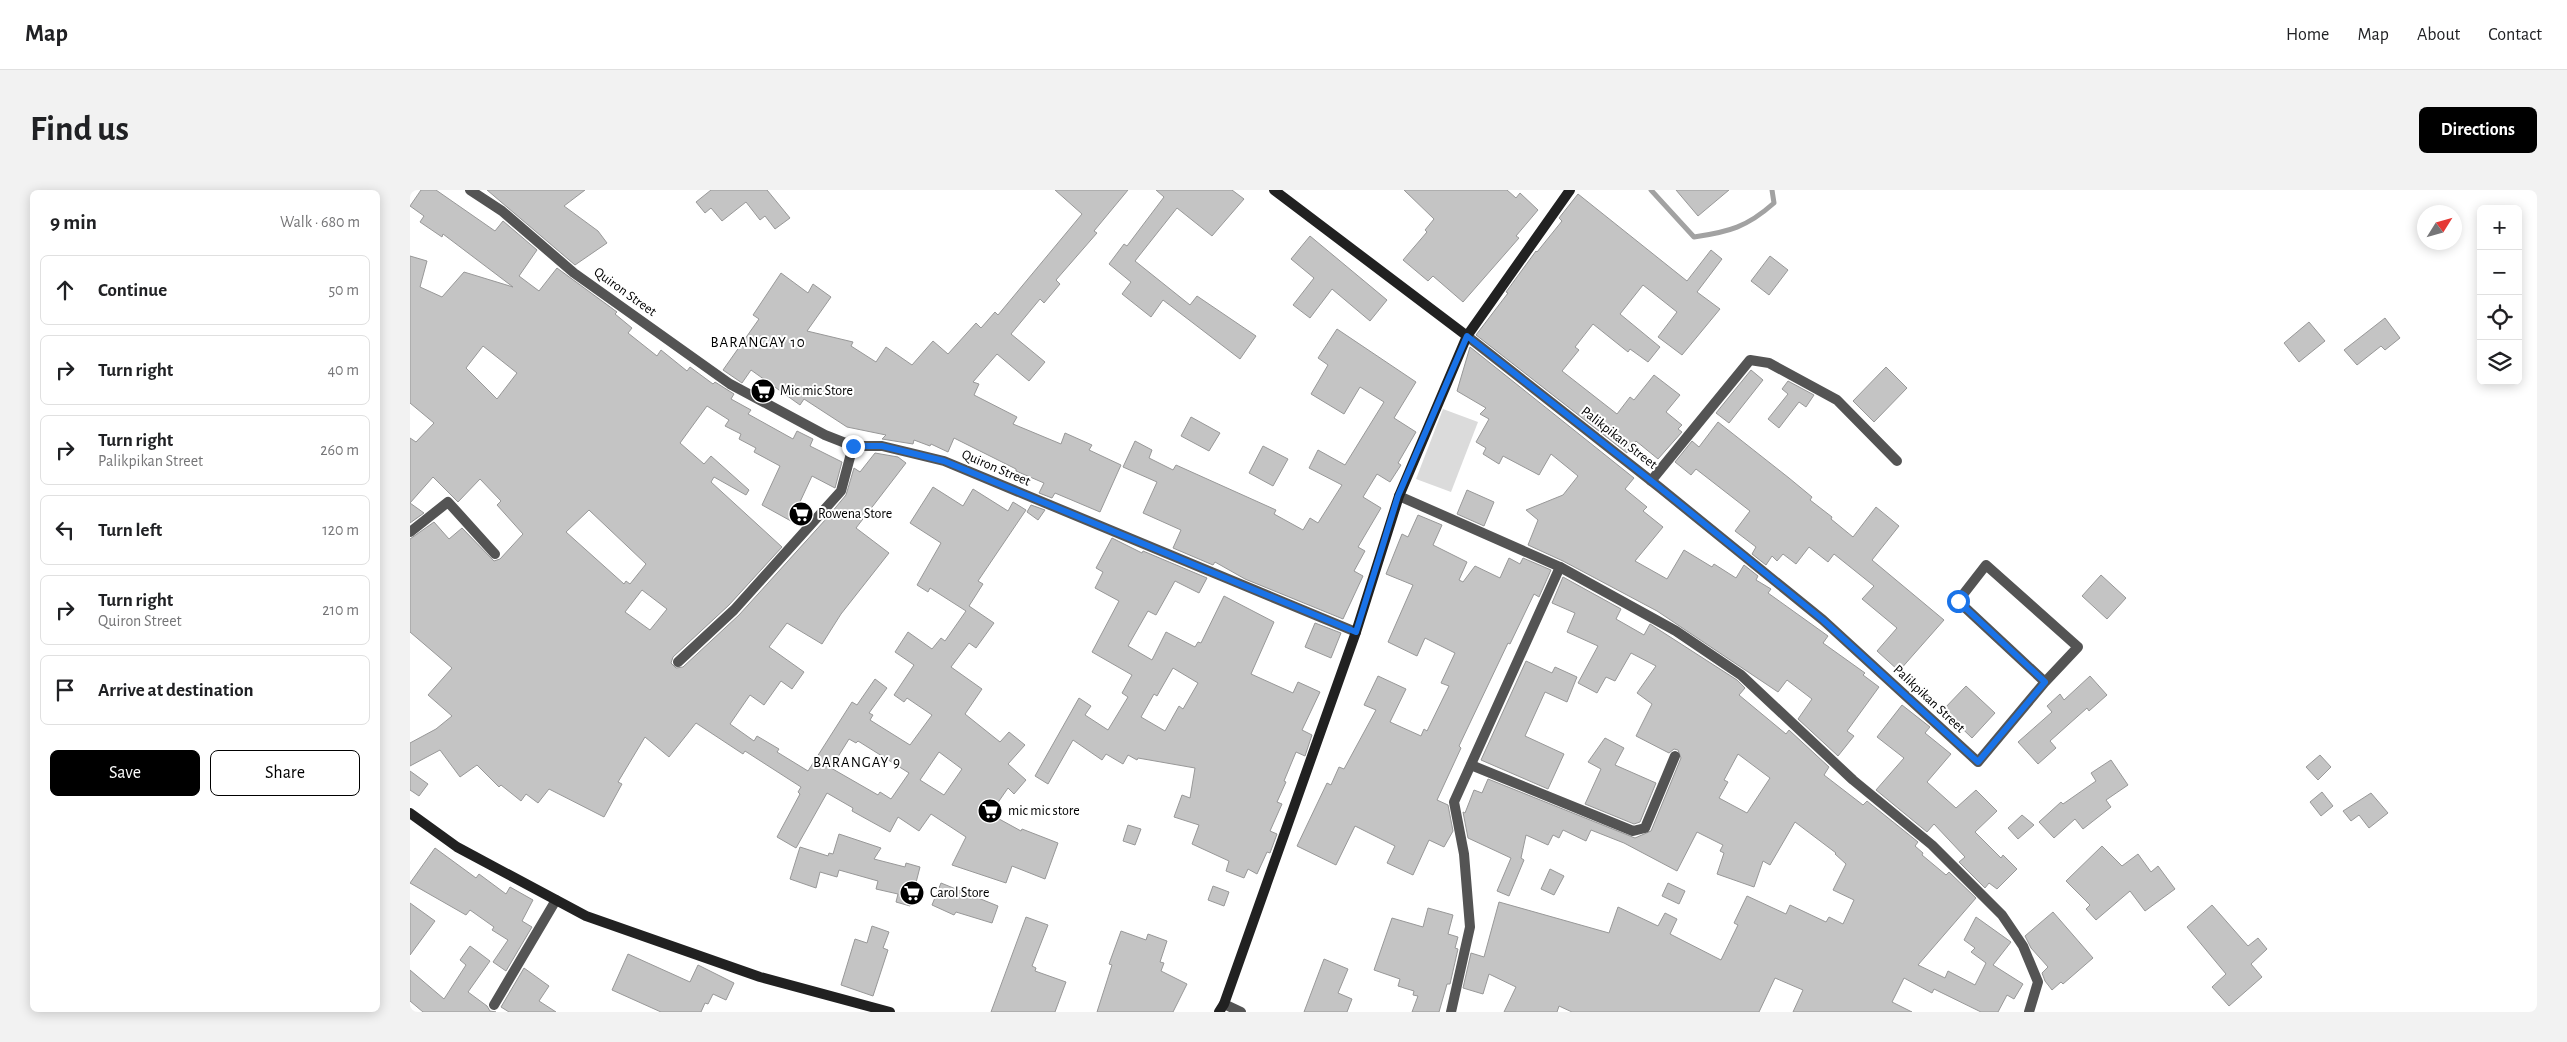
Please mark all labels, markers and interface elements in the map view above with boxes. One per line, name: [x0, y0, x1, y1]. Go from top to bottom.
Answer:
text: Map: [25, 22, 68, 46]
text: Home: [2286, 26, 2329, 44]
text: Map: [2357, 26, 2389, 44]
text: About: [2417, 26, 2460, 44]
text: Contact: [2488, 26, 2542, 44]
button: Directions: [2419, 107, 2537, 153]
text: Find us: [30, 112, 129, 147]
north arrow: [2417, 205, 2462, 250]
map controls: [2477, 205, 2522, 385]
button: +: [2477, 205, 2522, 250]
text: 9 min: [50, 212, 97, 233]
text: Walk · 680 m: [280, 214, 360, 230]
button: −: [2477, 250, 2522, 295]
street label: Quiron Street: [591, 265, 659, 319]
icon: ahead: [51, 276, 79, 304]
text: Continue: [98, 281, 167, 300]
text: 50 m: [328, 282, 359, 298]
button: locate: [2477, 295, 2522, 340]
district label: BARANGAY 10: [710, 335, 806, 350]
button: layers: [2477, 340, 2522, 385]
icon: right: [51, 356, 79, 384]
text: Turn right: [98, 361, 173, 380]
text: 40 m: [327, 362, 359, 378]
supermarket icon: Mic mic Store: [750, 378, 776, 404]
place label: Mic mic Store: [780, 384, 853, 398]
street label: Palikpikan Street: [1578, 404, 1660, 472]
text: Turn right: [98, 431, 173, 450]
route end: [842, 435, 865, 458]
icon: right: [51, 436, 79, 464]
text: 260 m: [320, 442, 359, 458]
street label: Quiron Street: [960, 447, 1033, 489]
text: Palikpikan Street: [98, 453, 203, 469]
supermarket icon: Rowena Store: [788, 501, 814, 527]
place label: Rowena Store: [818, 507, 892, 521]
icon: left: [51, 516, 79, 544]
text: Turn left: [98, 521, 162, 540]
text: 120 m: [322, 522, 359, 538]
route start: [1947, 590, 1970, 613]
text: Turn right: [98, 591, 173, 610]
icon: right: [51, 596, 79, 624]
text: 210 m: [322, 602, 359, 618]
text: Quiron Street: [98, 613, 182, 629]
street label: Palikpikan Street: [1891, 662, 1968, 736]
icon: arrive: [51, 676, 79, 704]
text: Arrive at destination: [98, 681, 254, 700]
button: Save: [50, 750, 200, 796]
button: Share: [210, 750, 360, 796]
district label: BARANGAY 9: [813, 755, 901, 770]
supermarket icon: mic mic store: [977, 798, 1003, 824]
place label: mic mic store: [1008, 804, 1080, 818]
supermarket icon: Carol Store: [899, 880, 925, 906]
place label: Carol Store: [930, 886, 989, 900]

